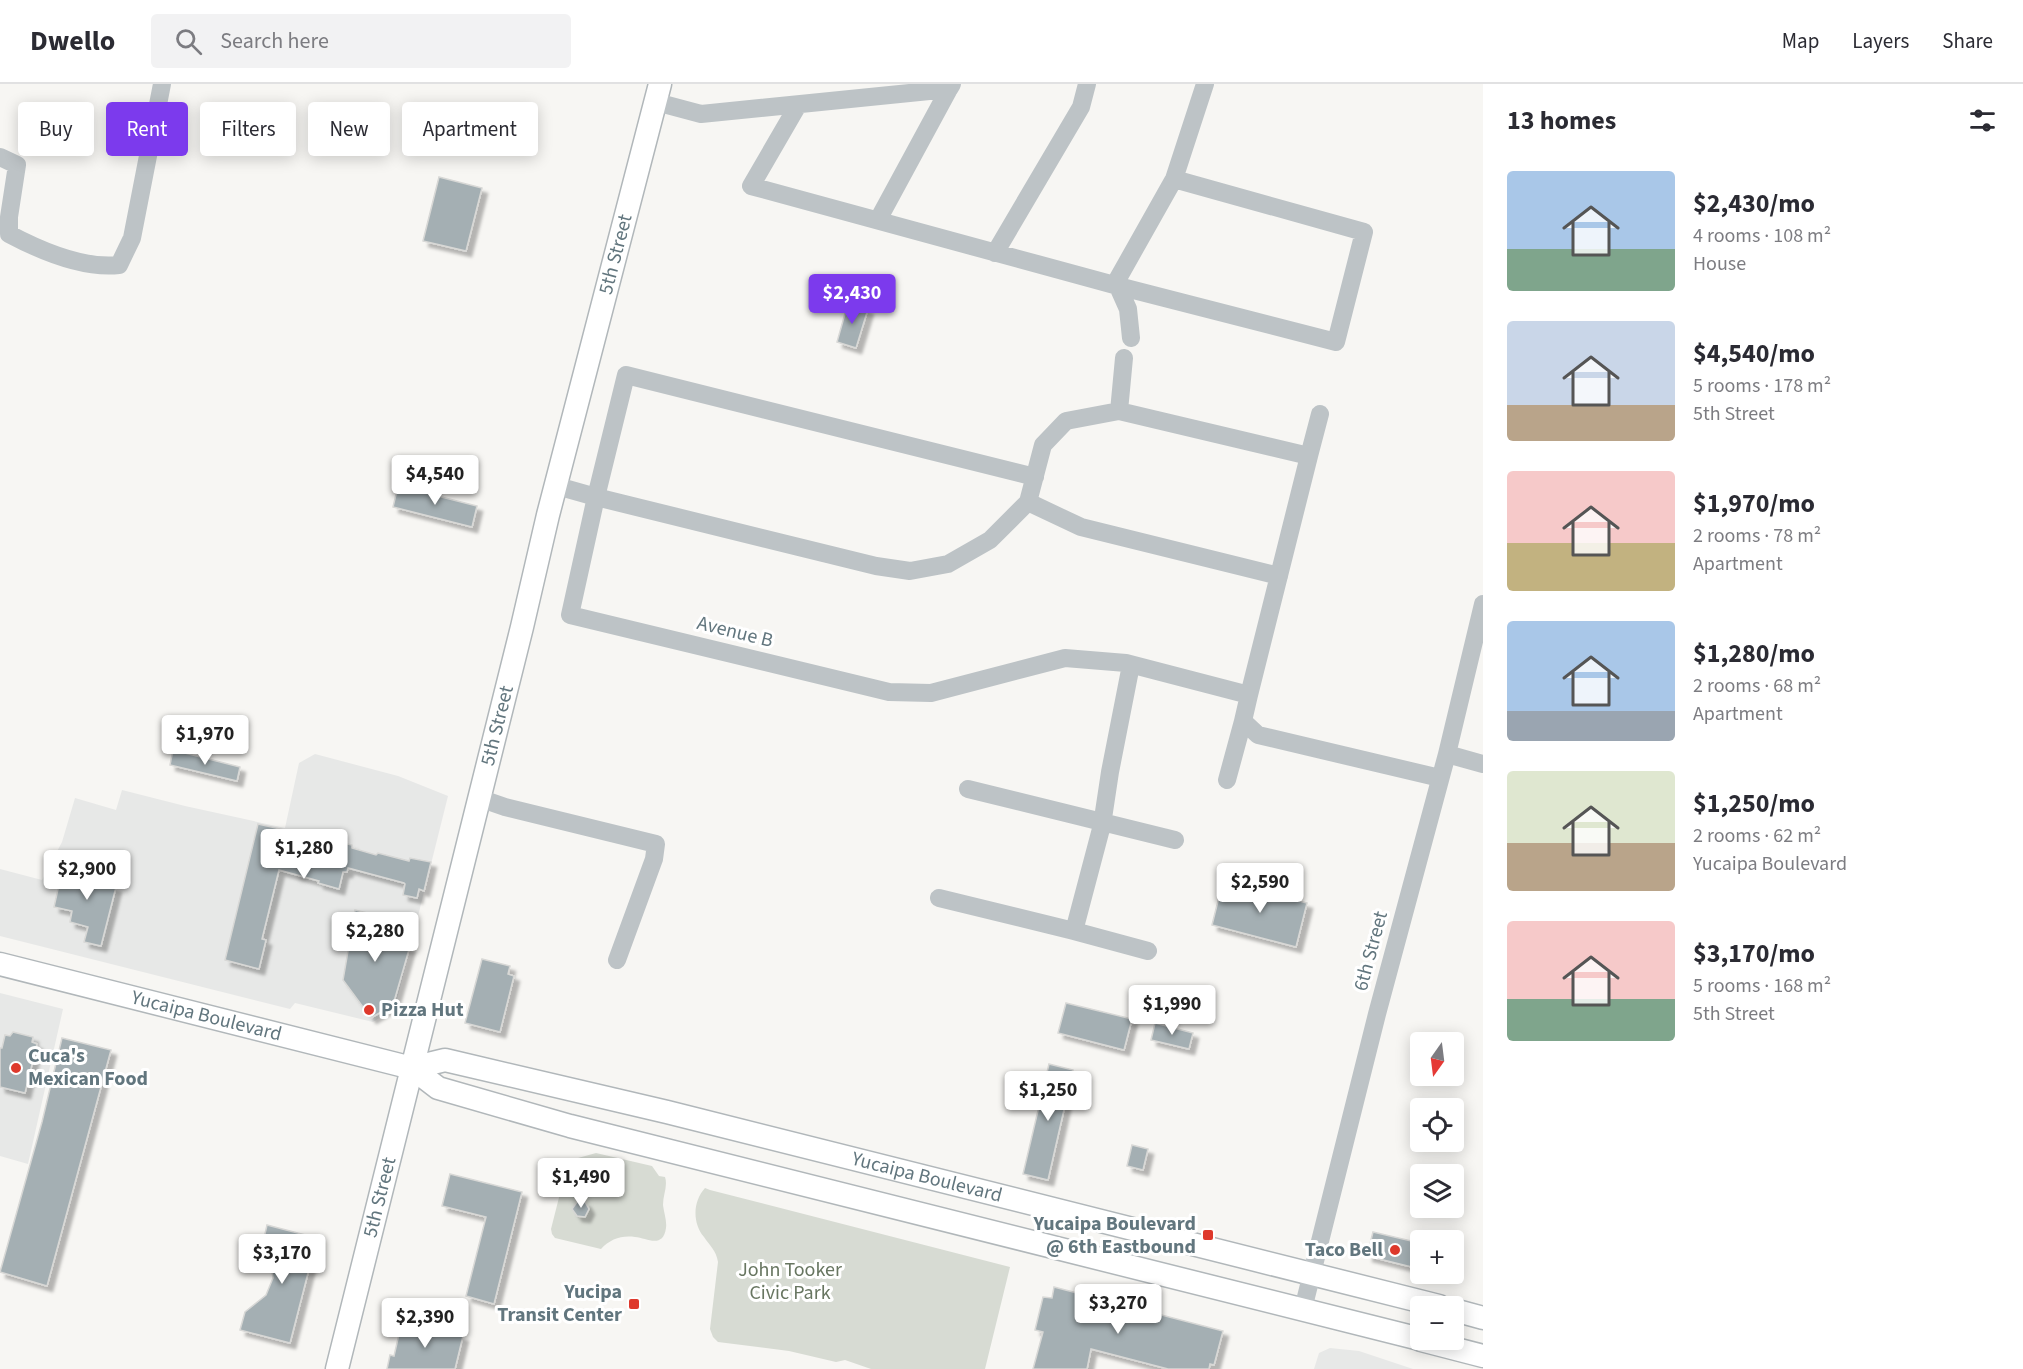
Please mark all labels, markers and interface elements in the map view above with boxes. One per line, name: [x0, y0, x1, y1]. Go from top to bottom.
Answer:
search box: [151, 14, 571, 68]
text: Dwello: [30, 21, 115, 61]
icon: search: [172, 25, 205, 58]
text: Search here: [220, 25, 329, 57]
text: Map: [1782, 26, 1819, 56]
text: Layers: [1852, 26, 1909, 56]
text: Share: [1942, 26, 1993, 56]
chip: Buy: [18, 102, 94, 156]
chip: Rent: [106, 102, 188, 156]
chip: Filters: [200, 102, 296, 156]
chip: New: [308, 102, 390, 156]
chip: Apartment: [402, 102, 538, 156]
text: 13 homes: [1507, 102, 1616, 139]
icon: filters: [1966, 104, 1999, 137]
text: $2,430/mo: [1693, 185, 1815, 222]
icon: home: [1555, 195, 1627, 267]
street label: 5th Street: [592, 211, 640, 297]
text: 4 rooms · 108 m²: [1693, 222, 1831, 250]
text: House: [1693, 250, 1746, 278]
pin: $2,430: [803, 274, 901, 325]
text: $2,430: [823, 279, 881, 307]
text: $4,540/mo: [1693, 335, 1815, 372]
icon: home: [1555, 345, 1627, 417]
text: 5 rooms · 178 m²: [1693, 372, 1831, 400]
text: 5th Street: [1693, 400, 1775, 428]
pin: $4,540: [386, 455, 484, 506]
text: $4,540: [406, 460, 464, 488]
text: $1,970/mo: [1693, 485, 1815, 522]
icon: home: [1555, 495, 1627, 567]
text: 2 rooms · 78 m²: [1693, 522, 1821, 550]
text: Apartment: [1693, 550, 1783, 578]
street label: Avenue B: [694, 609, 776, 655]
text: $1,280/mo: [1693, 635, 1815, 672]
icon: home: [1555, 645, 1627, 717]
text: 2 rooms · 68 m²: [1693, 672, 1821, 700]
street label: 5th Street: [474, 682, 521, 769]
text: Apartment: [1693, 700, 1783, 728]
pin: $1,970: [156, 715, 254, 766]
text: $1,970: [176, 720, 234, 748]
text: $1,250/mo: [1693, 785, 1815, 822]
icon: home: [1555, 795, 1627, 867]
text: 2 rooms · 62 m²: [1693, 822, 1821, 850]
pin: $1,280: [255, 829, 353, 880]
text: $1,280: [275, 834, 333, 862]
pin: $2,900: [38, 850, 136, 901]
text: Yucaipa Boulevard: [1693, 850, 1847, 878]
text: $2,900: [58, 855, 116, 883]
pin: $2,590: [1211, 863, 1309, 914]
text: $2,590: [1231, 868, 1289, 896]
street label: 6th Street: [1347, 908, 1395, 994]
pin: $2,280: [326, 912, 424, 963]
text: $2,280: [346, 917, 404, 945]
text: $3,170/mo: [1693, 935, 1815, 972]
icon: home: [1555, 945, 1627, 1017]
text: 5 rooms · 168 m²: [1693, 972, 1831, 1000]
street label: Yucaipa Boulevard: [127, 983, 285, 1049]
pin: $1,990: [1123, 985, 1221, 1036]
text: $1,990: [1143, 990, 1201, 1018]
place label: Pizza Hut: [381, 996, 464, 1024]
text: 5th Street: [1693, 1000, 1775, 1028]
marker: Pizza Hut: [362, 1003, 376, 1017]
north arrow: [1410, 1032, 1464, 1086]
map controls: [1410, 1032, 1464, 1350]
place label: Cuca's Mexican Food: [28, 1042, 148, 1093]
marker: Cuca's Mexican Food: [9, 1061, 23, 1075]
pin: $1,250: [999, 1071, 1097, 1122]
text: $1,250: [1019, 1076, 1077, 1104]
button: locate: [1410, 1098, 1464, 1152]
street label: Yucaipa Boulevard: [848, 1145, 1005, 1210]
street label: 5th Street: [356, 1154, 403, 1240]
pin: $1,490: [532, 1158, 630, 1209]
text: $1,490: [552, 1163, 610, 1191]
button: layers: [1410, 1164, 1464, 1218]
place label: Yucaipa Boulevard @ 6th Eastbound: [1033, 1210, 1196, 1261]
marker: Yucaipa Boulevard @ 6th Eastbound: [1201, 1228, 1215, 1242]
button: +: [1410, 1230, 1464, 1284]
pin: $3,170: [233, 1234, 331, 1285]
place label: Taco Bell: [1305, 1236, 1383, 1264]
text: $3,170: [253, 1239, 311, 1267]
marker: Taco Bell: [1388, 1243, 1402, 1257]
park label: John Tooker Civic Park: [738, 1256, 842, 1307]
place label: Yucipa Transit Center: [497, 1278, 622, 1329]
pin: $3,270: [1069, 1284, 1167, 1335]
text: $3,270: [1089, 1289, 1147, 1317]
button: −: [1410, 1296, 1464, 1350]
marker: Yucipa Transit Center: [627, 1297, 641, 1311]
pin: $2,390: [376, 1298, 474, 1349]
text: $2,390: [396, 1303, 454, 1331]

